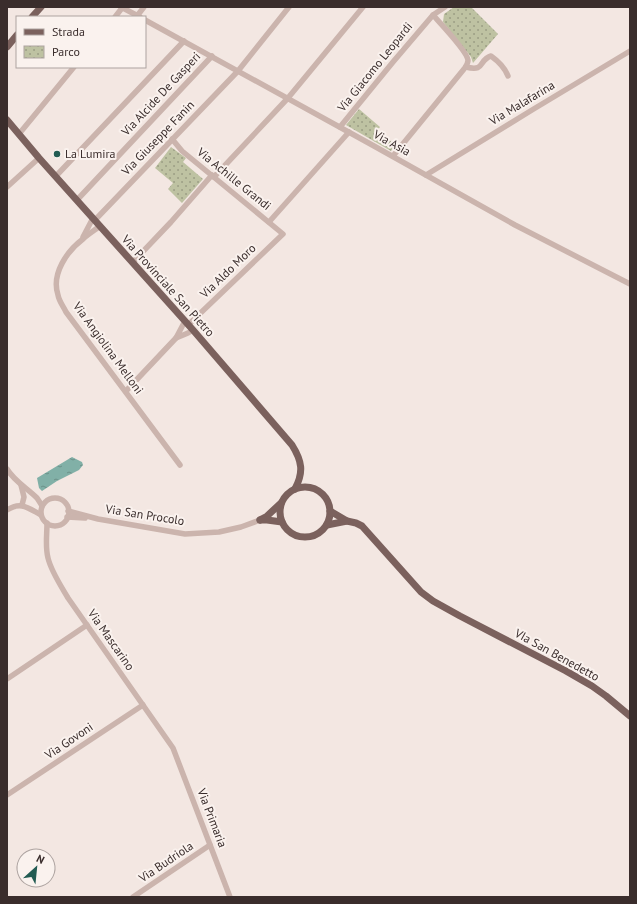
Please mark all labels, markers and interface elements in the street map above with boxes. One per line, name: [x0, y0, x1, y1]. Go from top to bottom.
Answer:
legend: [16, 16, 146, 68]
street label: Via Giacomo Leopardi: [333, 19, 415, 115]
text: Strada: [52, 24, 85, 39]
text: Parco: [52, 44, 80, 59]
street label: Via Alcide De Gasperi: [117, 49, 203, 139]
street label: Via Malafarina: [485, 77, 557, 128]
street label: Via Giuseppe Fanin: [117, 97, 197, 179]
street label: Via Asia: [370, 126, 413, 159]
street label: Via Achille Grandi: [194, 144, 274, 213]
place label: La Lumira: [65, 146, 116, 161]
marker: La Lumira: [52, 149, 62, 159]
street label: Via Provinciale San Pietro: [118, 231, 218, 340]
street label: Via Aldo Moro: [196, 240, 259, 302]
street label: Via Angiolina Melloni: [69, 298, 147, 397]
street label: Via San Procolo: [104, 501, 186, 528]
street label: Via Mascarino: [84, 605, 138, 673]
street label: VIa San Benedetto: [511, 625, 602, 684]
street label: Via Govoni: [41, 719, 96, 763]
street label: Via Primaria: [194, 785, 231, 849]
street label: Via Budriola: [135, 838, 196, 886]
north arrow: [16, 848, 56, 888]
text: N: [34, 851, 47, 867]

